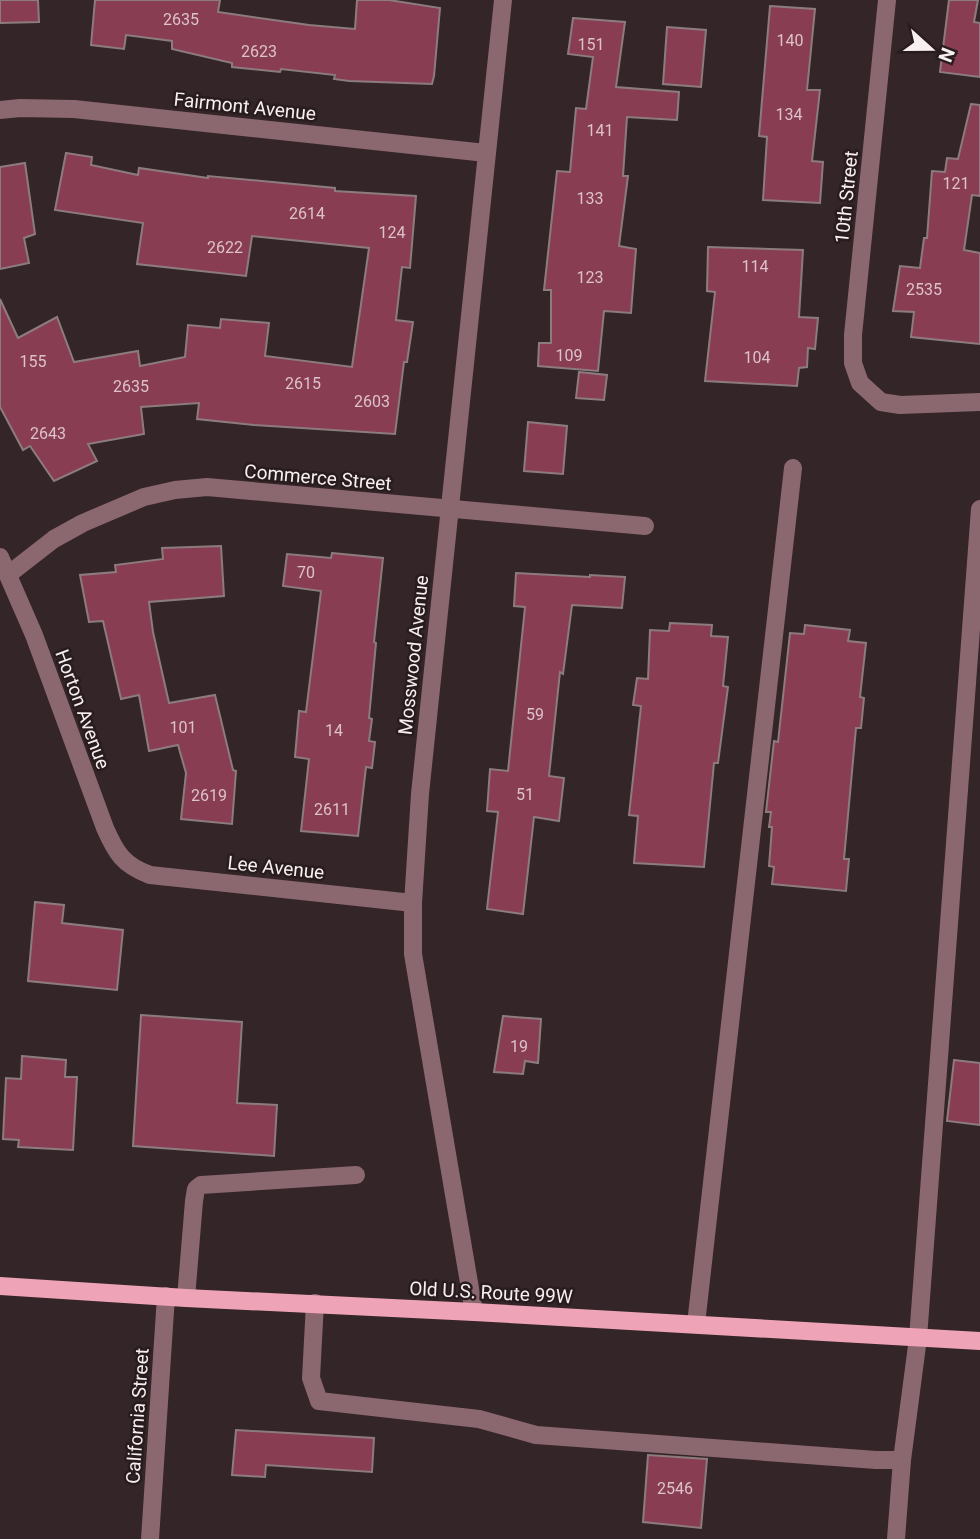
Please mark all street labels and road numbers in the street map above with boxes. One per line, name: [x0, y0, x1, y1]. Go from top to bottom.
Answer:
street label: Fairmont Avenue: [173, 88, 317, 125]
street label: 10th Street: [830, 150, 863, 244]
street label: Commerce Street: [243, 460, 393, 495]
street label: Mosswood Avenue: [394, 574, 433, 736]
street label: Horton Avenue: [50, 646, 115, 772]
street label: Lee Avenue: [226, 851, 326, 884]
street label: Old U.S. Route 99W: [409, 1277, 573, 1308]
street label: California Street: [121, 1347, 154, 1485]

